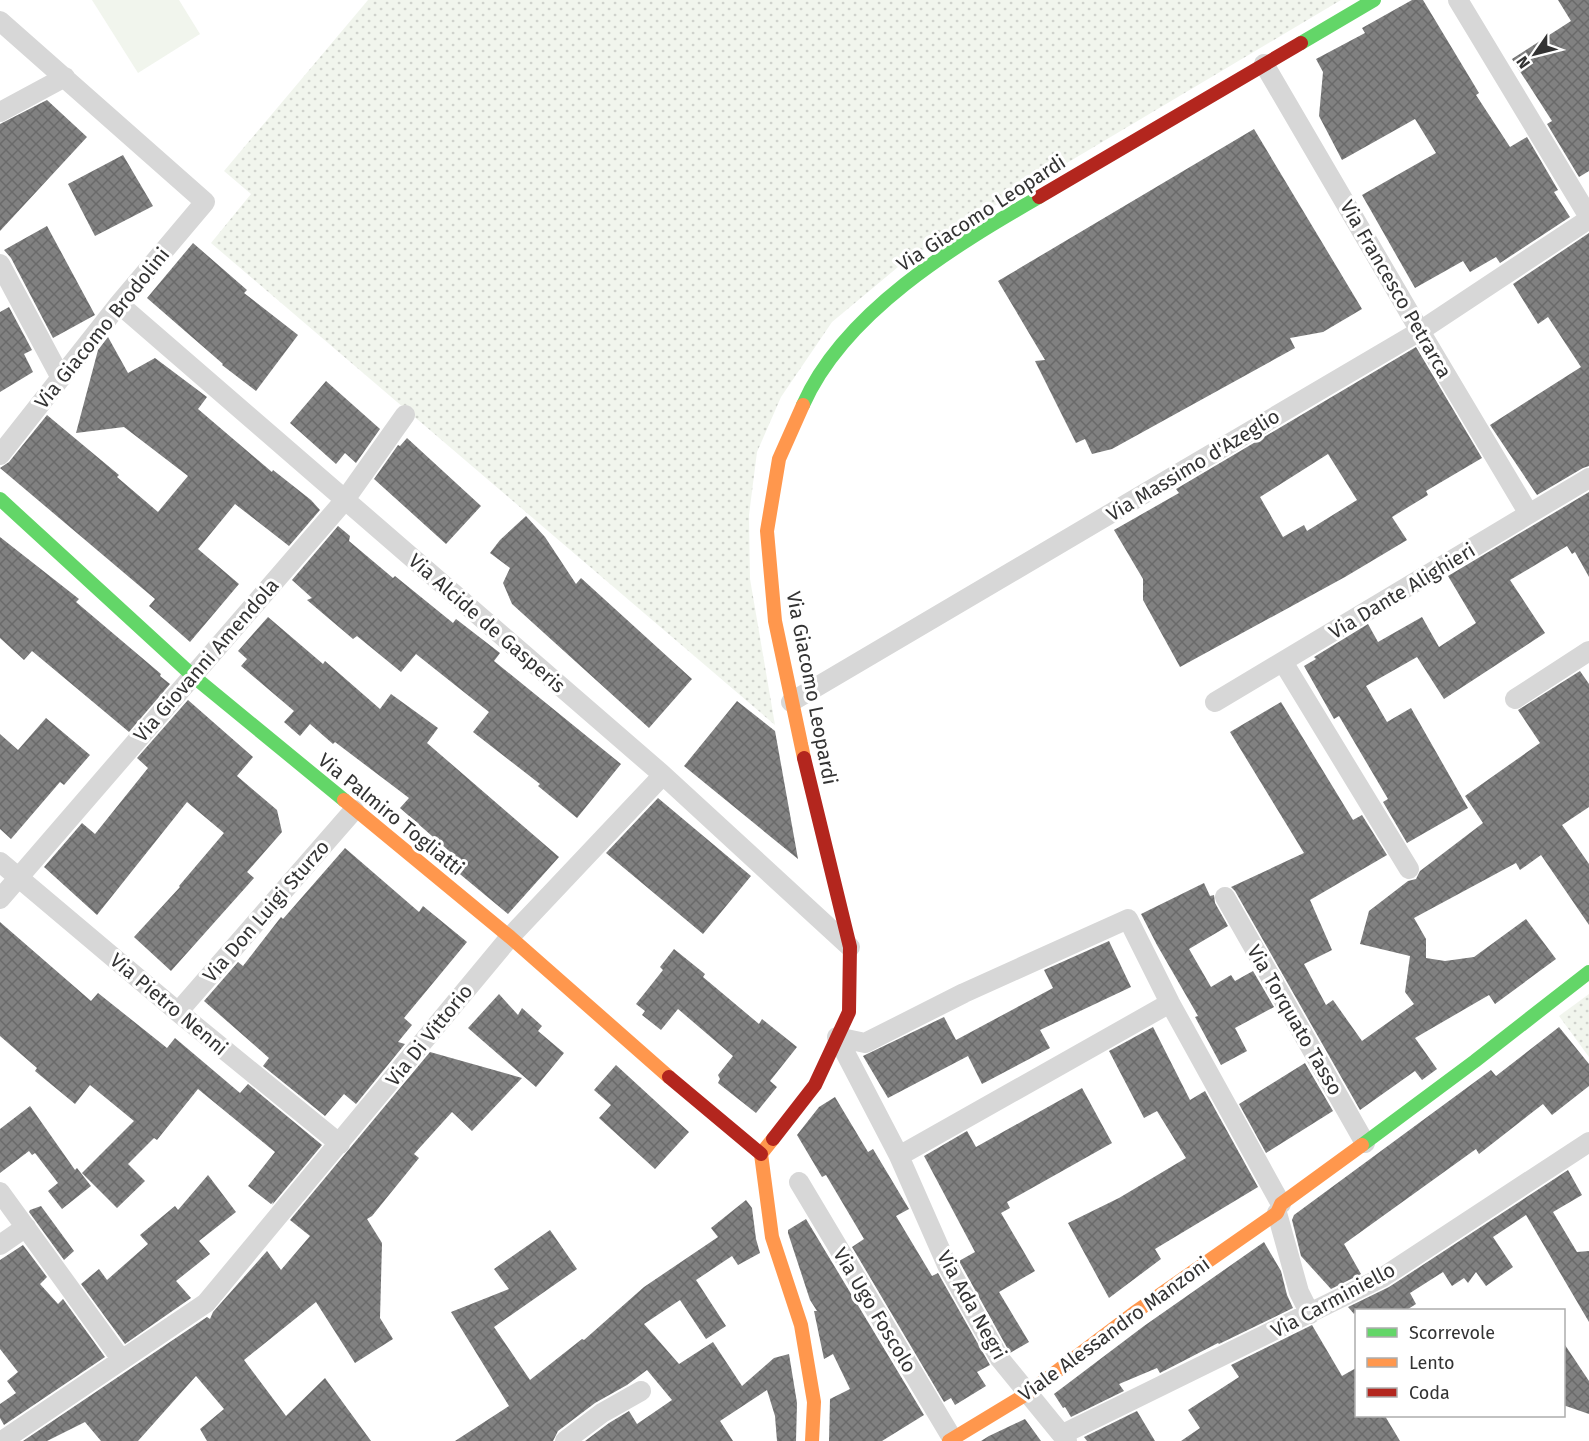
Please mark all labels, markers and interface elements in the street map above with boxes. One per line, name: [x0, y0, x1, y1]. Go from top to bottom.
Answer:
north arrow: [1505, 24, 1565, 84]
text: N: [1512, 53, 1534, 72]
street label: Via Giacomo Leopardi: [892, 149, 1070, 277]
street label: Via Francesco Petrarca: [1335, 196, 1457, 382]
street label: Via Giacomo Brodolini: [30, 243, 174, 413]
street label: Via Massimo d'Azeglio: [1102, 404, 1284, 526]
street label: Via Dante Alighieri: [1325, 538, 1479, 644]
street label: Via Alcide de Gasperis: [404, 548, 570, 698]
street label: Via Giovanni Amendola: [128, 573, 284, 747]
street label: Via Giacomo Leopardi: [781, 589, 843, 787]
street label: Via Palmiro Togliatti: [313, 748, 469, 880]
street label: Via Don Luigi Sturzo: [198, 835, 334, 987]
street label: Via Torquato Tasso: [1242, 941, 1348, 1099]
street label: Via Pietro Nenni: [105, 948, 233, 1060]
street label: Via Di Vittorio: [381, 979, 477, 1091]
street label: Via Ugo Foscolo: [828, 1243, 922, 1377]
street label: Via Ada Negri: [932, 1246, 1012, 1364]
street label: Viale Alessandro Manzoni: [1014, 1252, 1214, 1406]
street label: Via Carminiello: [1267, 1257, 1399, 1343]
legend: [1355, 1309, 1565, 1417]
text: Scorrevole: [1409, 1322, 1495, 1344]
text: Lento: [1409, 1352, 1455, 1374]
text: Coda: [1409, 1382, 1450, 1404]

